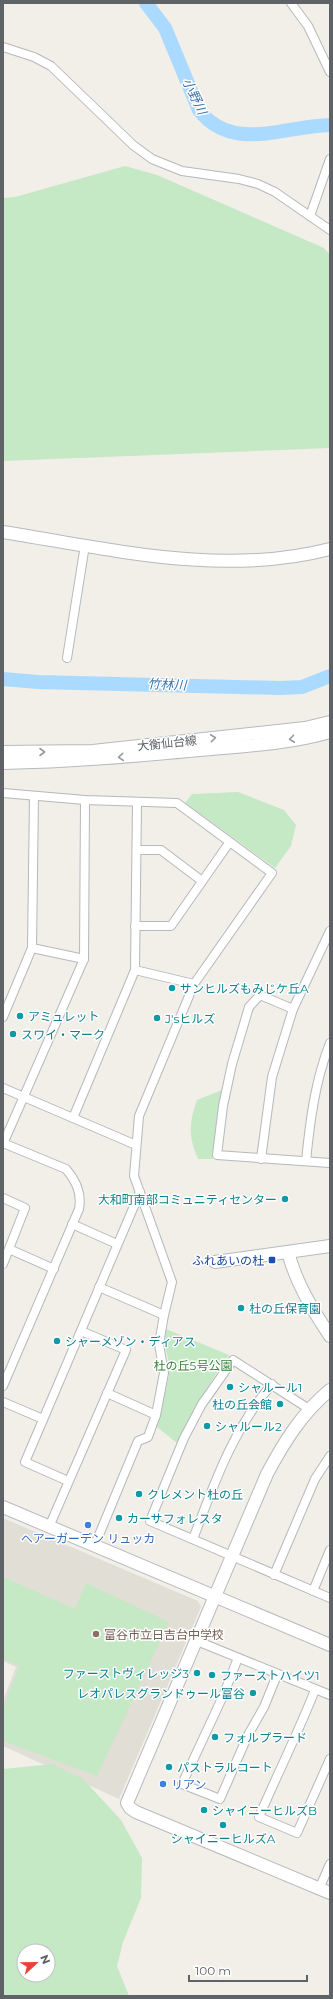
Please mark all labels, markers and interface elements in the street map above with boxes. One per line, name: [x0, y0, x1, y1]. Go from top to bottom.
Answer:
water label: 小野川: [179, 75, 212, 119]
water label: 竹林川: [147, 675, 189, 693]
street label: 大衡仙台線: [136, 732, 198, 754]
one-way arrow: [210, 734, 216, 743]
one-way arrow: [289, 734, 295, 743]
one-way arrow: [39, 748, 45, 756]
one-way arrow: [118, 753, 124, 762]
place label: サンヒルズもみじケ丘A: [180, 981, 309, 996]
marker: サンヒルズもみじケ丘A: [167, 983, 177, 993]
place label: アミュレット: [28, 1009, 100, 1024]
marker: アミュレット: [15, 1011, 25, 1021]
place label: J'sヒルズ: [164, 1011, 215, 1026]
marker: J'sヒルズ: [152, 1013, 162, 1023]
place label: スワイ・マーク: [21, 1027, 105, 1042]
marker: スワイ・マーク: [8, 1029, 18, 1039]
place label: 大和町南部コミュニティセンター: [98, 1192, 277, 1207]
marker: 大和町南部コミュニティセンター: [280, 1194, 290, 1204]
place label: ふれあいの杜: [192, 1253, 264, 1268]
marker: ふれあいの杜: [267, 1255, 277, 1265]
place label: 杜の丘保育園: [249, 1301, 321, 1316]
marker: 杜の丘保育園: [236, 1303, 246, 1313]
place label: シャーメゾン・ディアス: [65, 1334, 196, 1349]
marker: シャーメゾン・ディアス: [52, 1336, 62, 1346]
park label: 杜の丘5号公園: [154, 1358, 232, 1373]
place label: シャルール1: [238, 1380, 302, 1395]
marker: シャルール1: [225, 1382, 235, 1392]
place label: 杜の丘会館: [212, 1397, 272, 1412]
marker: 杜の丘会館: [275, 1399, 285, 1409]
place label: シャルール2: [215, 1419, 282, 1434]
marker: シャルール2: [202, 1421, 212, 1431]
place label: クレメント杜の丘: [147, 1487, 243, 1502]
marker: クレメント杜の丘: [134, 1489, 144, 1499]
place label: カーサフォレスタ: [127, 1511, 223, 1526]
marker: カーサフォレスタ: [114, 1513, 124, 1523]
marker: ヘアーガーデン リュッカ: [83, 1520, 93, 1530]
place label: ヘアーガーデン リュッカ: [21, 1531, 155, 1546]
place label: 富谷市立日吉台中学校: [104, 1627, 224, 1642]
marker: 富谷市立日吉台中学校: [91, 1629, 101, 1639]
place label: ファーストヴィレッジ3: [63, 1666, 189, 1681]
marker: ファーストヴィレッジ3: [192, 1668, 202, 1678]
place label: ファーストハイツ1: [220, 1668, 320, 1683]
marker: ファーストハイツ1: [207, 1670, 217, 1680]
place label: レオパレスグランドゥール富谷: [77, 1686, 245, 1701]
marker: レオパレスグランドゥール富谷: [248, 1688, 258, 1698]
place label: フォルプラード: [223, 1730, 307, 1745]
marker: フォルプラード: [210, 1732, 220, 1742]
place label: パストラルコート: [177, 1760, 273, 1775]
marker: パストラルコート: [164, 1762, 174, 1772]
place label: リアン: [171, 1777, 207, 1792]
marker: リアン: [158, 1779, 168, 1789]
place label: シャイニーヒルズB: [212, 1803, 317, 1818]
marker: シャイニーヒルズB: [199, 1805, 209, 1815]
marker: シャイニーヒルズA: [218, 1820, 228, 1830]
place label: シャイニーヒルズA: [171, 1831, 276, 1846]
north arrow: [16, 1943, 56, 1983]
text: N: [37, 1953, 53, 1966]
scale bar: [189, 1957, 307, 1983]
text: 100 m: [195, 1963, 231, 1978]

